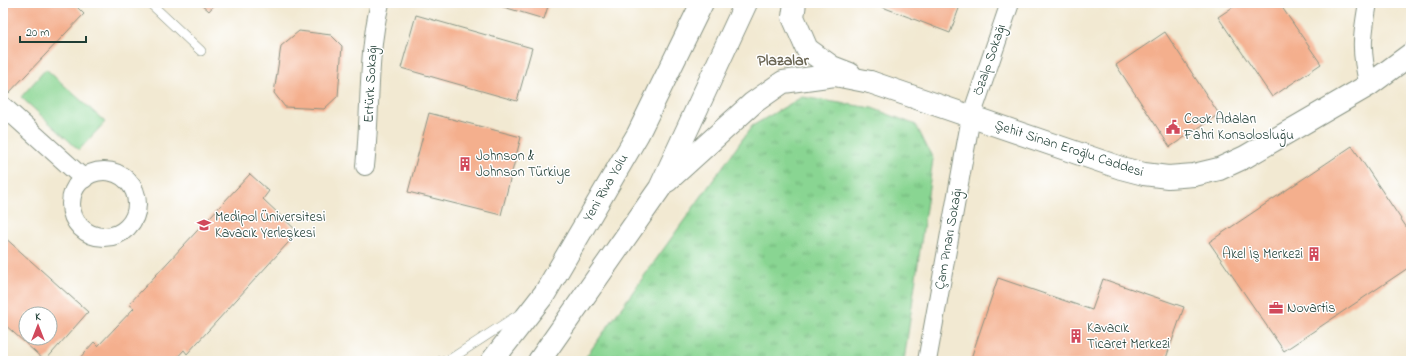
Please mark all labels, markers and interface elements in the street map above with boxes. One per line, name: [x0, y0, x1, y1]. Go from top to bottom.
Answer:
scale bar: [20, 18, 86, 44]
street label: Özalp Sokağı: [968, 21, 1013, 99]
text: 20 m: [26, 24, 49, 42]
street label: Ertürk Sokağı: [358, 45, 385, 123]
district label: Plazalar: [757, 49, 810, 73]
place label: Cook Adaları Fahri Konsolosluğu: [1183, 109, 1294, 147]
street label: Şehit Sinan Eroğlu Caddesi: [991, 115, 1146, 184]
public building icon: Cook Adaları Fahri Konsolosluğu: [1165, 119, 1181, 135]
place label: Johnson & Johnson Türkiye: [476, 146, 571, 184]
street label: Yeni Riva Yolu: [578, 150, 634, 226]
building icon: Johnson & Johnson Türkiye: [457, 156, 473, 172]
street label: Çam Pınarı Sokağı: [930, 187, 969, 292]
place label: Medipol Üniversitesi Kavacık Yerleşkesi: [215, 207, 325, 244]
school or university icon: Medipol Üniversitesi Kavacık Yerleşkesi: [196, 217, 212, 233]
place label: Akel İş Merkezi: [1222, 244, 1303, 265]
building icon: Akel İş Merkezi: [1306, 246, 1322, 262]
place label: Novartis: [1287, 298, 1335, 319]
office icon: Novartis: [1268, 300, 1284, 316]
north arrow: [18, 306, 58, 346]
text: K: [35, 309, 41, 325]
place label: Kavacık Ticaret Merkezi: [1087, 318, 1170, 355]
building icon: Kavacık Ticaret Merkezi: [1068, 328, 1084, 344]

